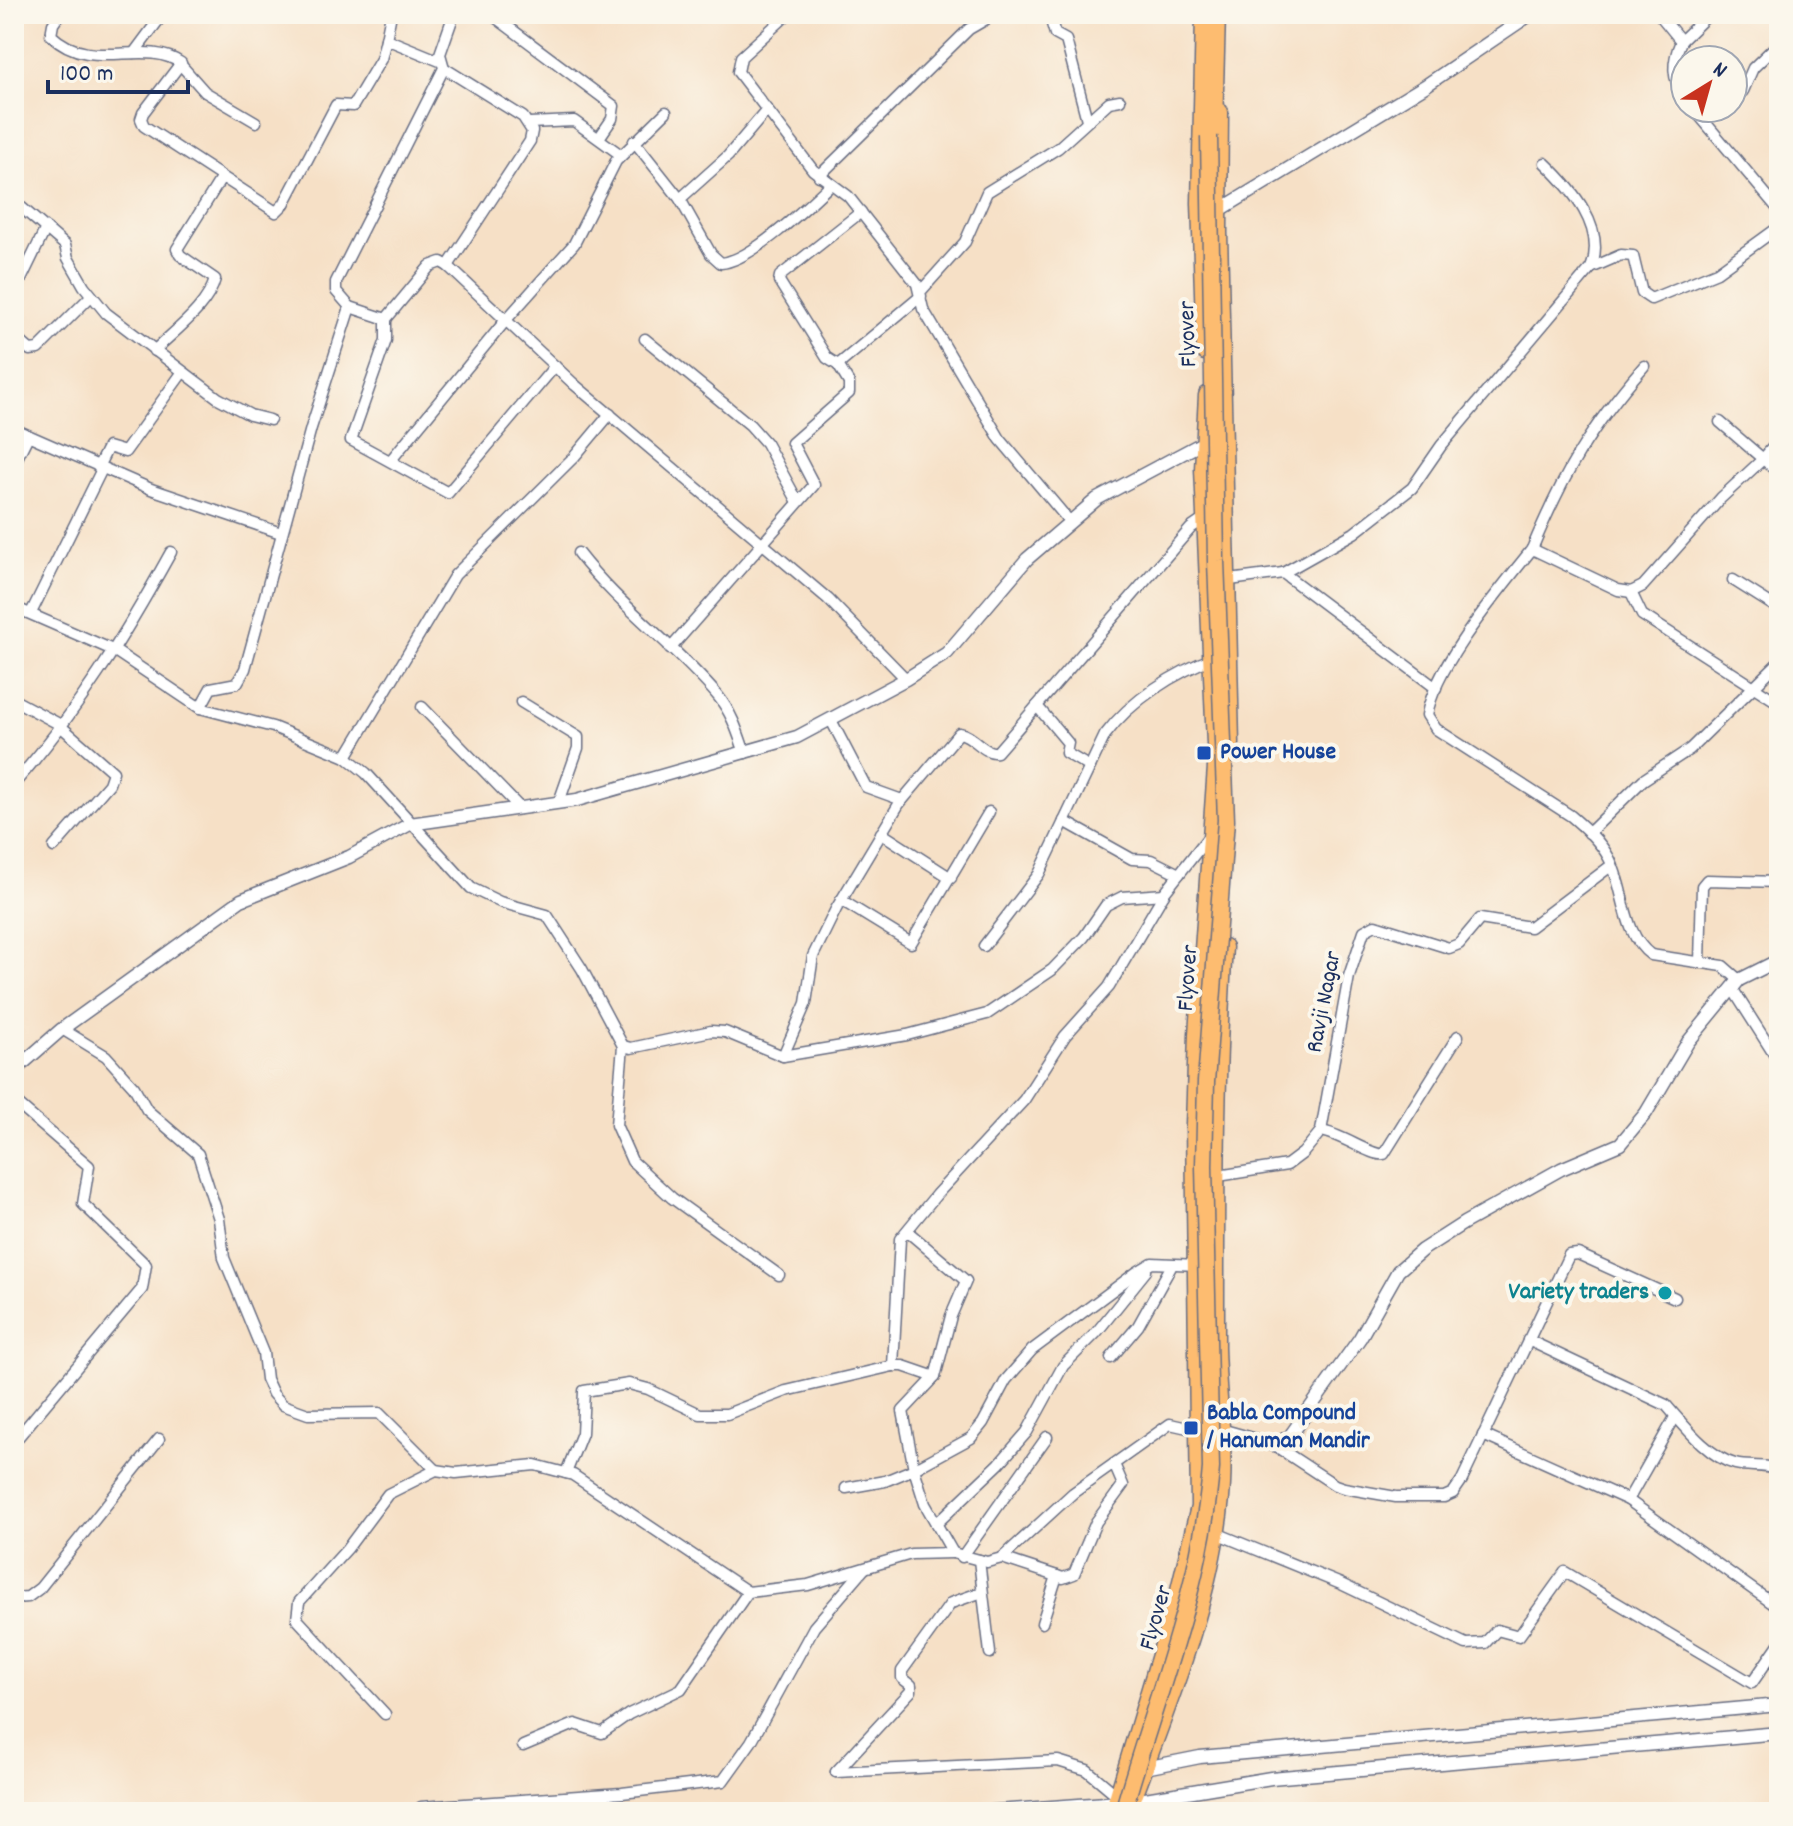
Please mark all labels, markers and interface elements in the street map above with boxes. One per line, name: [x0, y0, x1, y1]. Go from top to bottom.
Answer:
scale bar: [48, 44, 188, 94]
north arrow: [1669, 44, 1749, 124]
text: N: [1705, 55, 1733, 87]
text: 100 m: [60, 58, 113, 92]
street label: Flyover: [1171, 300, 1207, 368]
place label: Power House: [1220, 736, 1336, 770]
marker: Power House: [1195, 744, 1213, 762]
street label: Flyover: [1170, 944, 1208, 1012]
street label: Ravji Nagar: [1298, 948, 1352, 1056]
place label: Variety traders: [1508, 1276, 1649, 1310]
marker: Variety traders: [1656, 1284, 1674, 1302]
place label: Babla Compound / Hanuman Mandir: [1206, 1397, 1371, 1459]
marker: Babla Compound / Hanuman Mandir: [1182, 1419, 1200, 1437]
street label: Flyover: [1132, 1581, 1183, 1655]

